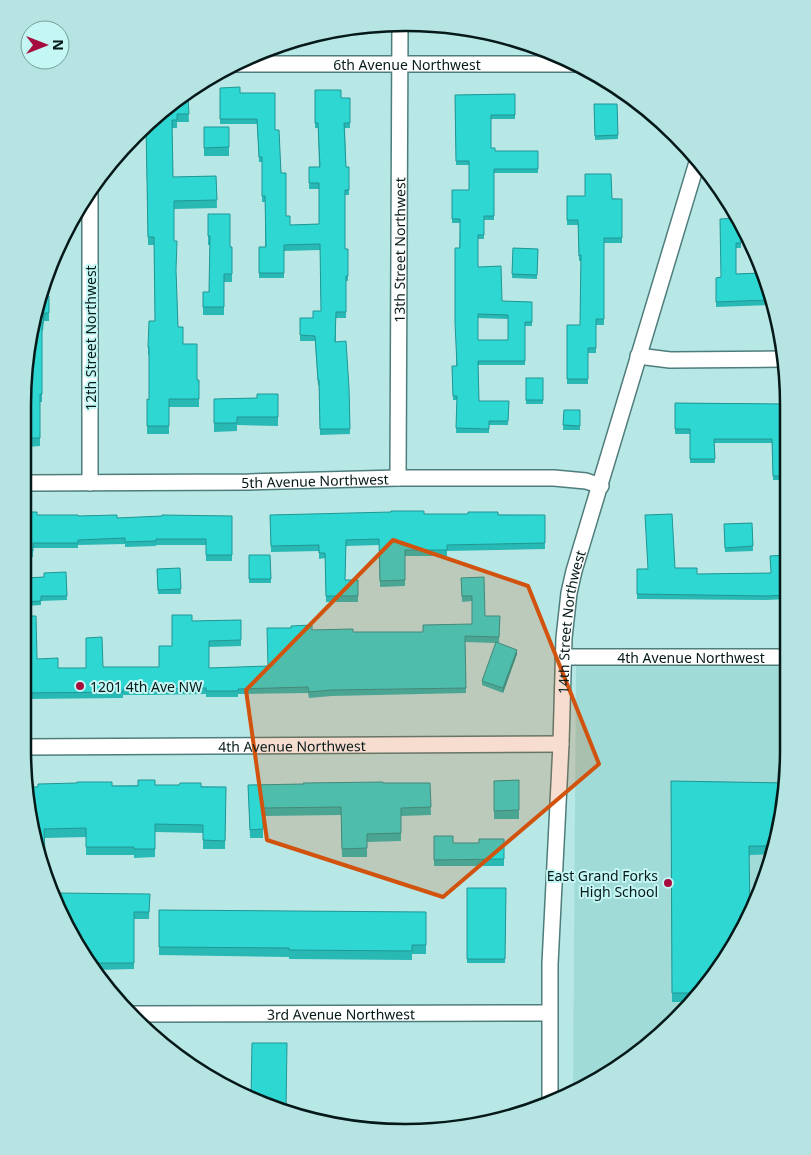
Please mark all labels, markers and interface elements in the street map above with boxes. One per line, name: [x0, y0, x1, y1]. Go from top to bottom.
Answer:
north arrow: [20, 20, 70, 70]
text: N: [49, 39, 68, 51]
street label: 6th Avenue Northwest: [333, 55, 481, 74]
street label: 13th Street Northwest: [389, 177, 409, 323]
street label: 12th Street Northwest: [81, 265, 100, 411]
street label: 5th Avenue Northwest: [241, 469, 389, 492]
street label: 14th Street Northwest: [553, 548, 589, 694]
street label: 4th Avenue Northwest: [617, 648, 765, 667]
place label: 1201 4th Ave NW: [90, 677, 202, 696]
marker: 1201 4th Ave NW: [74, 680, 86, 692]
street label: 4th Avenue Northwest: [218, 736, 366, 755]
place label: East Grand Forks High School: [547, 866, 658, 901]
marker: East Grand Forks High School: [662, 877, 674, 889]
street label: 3rd Avenue Northwest: [267, 1004, 415, 1023]

